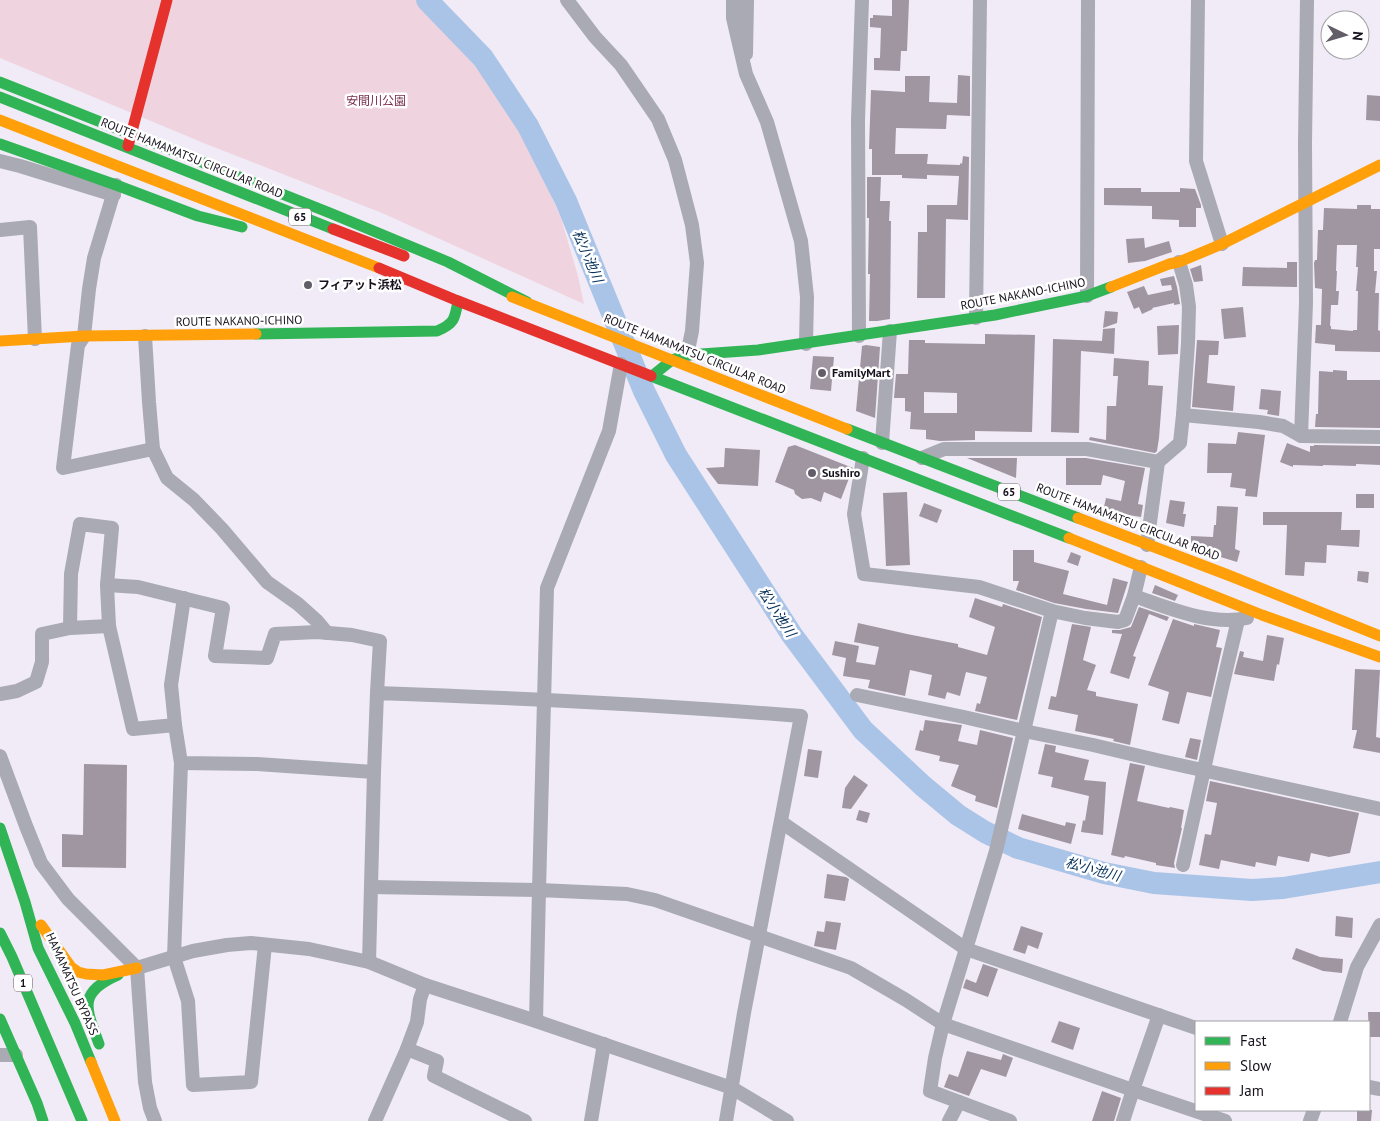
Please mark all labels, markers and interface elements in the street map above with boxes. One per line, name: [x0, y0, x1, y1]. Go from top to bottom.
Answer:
north arrow: [1320, 10, 1370, 60]
text: N: [1349, 31, 1367, 42]
park label: 安間川公園: [346, 93, 406, 108]
street label: ROUTE HAMAMATSU CIRCULAR ROAD: [99, 114, 286, 201]
road number: 65: [289, 208, 311, 226]
water label: 松小池川: [569, 227, 608, 287]
street label: ROUTE NAKANO-ICHINO: [959, 274, 1087, 313]
place label: フィアット浜松: [318, 277, 402, 292]
marker: フィアット浜松: [302, 279, 314, 291]
street label: ROUTE HAMAMATSU CIRCULAR ROAD: [602, 310, 789, 397]
street label: ROUTE NAKANO-ICHINO: [175, 312, 303, 329]
place label: FamilyMart: [832, 365, 891, 380]
marker: FamilyMart: [816, 367, 828, 379]
place label: Sushiro: [822, 465, 861, 480]
marker: Sushiro: [806, 467, 818, 479]
street label: ROUTE HAMAMATSU CIRCULAR ROAD: [1034, 480, 1222, 564]
road number: 65: [998, 484, 1020, 501]
water label: 松小池川: [754, 584, 801, 642]
water label: 松小池川: [1064, 853, 1124, 885]
street label: HAMAMATSU BYPASS: [43, 930, 102, 1037]
road number: 1: [14, 974, 32, 991]
legend: [1195, 1021, 1370, 1111]
text: Fast: [1240, 1031, 1267, 1050]
text: Slow: [1240, 1056, 1271, 1075]
text: Jam: [1239, 1081, 1264, 1100]

